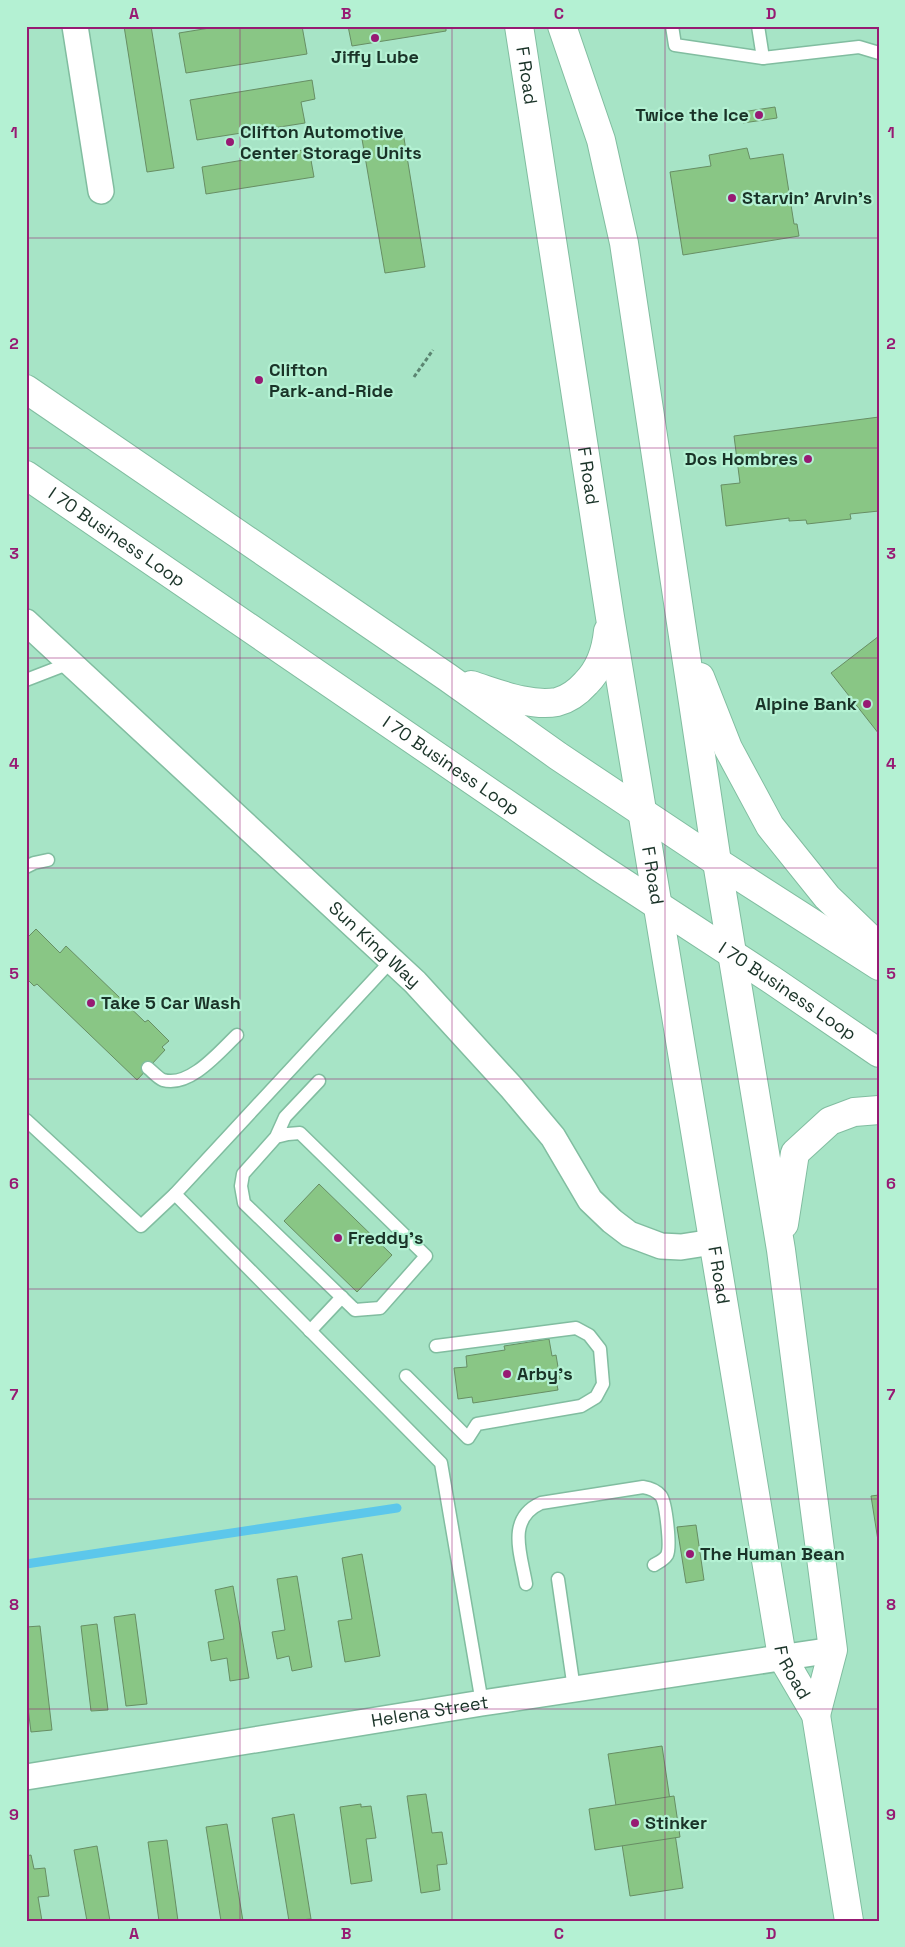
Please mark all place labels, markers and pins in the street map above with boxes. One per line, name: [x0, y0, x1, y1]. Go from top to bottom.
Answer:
marker: Jiffy Lube: [369, 32, 381, 44]
place label: Jiffy Lube: [331, 45, 419, 68]
place label: Twice the Ice: [635, 103, 749, 126]
marker: Twice the Ice: [753, 109, 765, 121]
place label: Clifton Automotive Center Storage Units: [240, 120, 422, 164]
marker: Clifton Automotive Center Storage Units: [224, 136, 236, 148]
place label: Starvin' Arvin's: [742, 186, 872, 209]
marker: Starvin' Arvin's: [726, 192, 738, 204]
place label: Clifton Park-and-Ride: [269, 358, 393, 402]
marker: Clifton Park-and-Ride: [253, 374, 265, 386]
place label: Dos Hombres: [685, 447, 798, 470]
marker: Dos Hombres: [802, 453, 814, 465]
place label: Alpine Bank: [755, 692, 857, 715]
marker: Alpine Bank: [861, 698, 873, 710]
place label: Take 5 Car Wash: [101, 991, 241, 1014]
marker: Take 5 Car Wash: [85, 997, 97, 1009]
place label: Freddy's: [348, 1226, 423, 1249]
marker: Freddy's: [332, 1232, 344, 1244]
place label: Arby's: [517, 1362, 573, 1385]
marker: Arby's: [501, 1368, 513, 1380]
place label: The Human Bean: [700, 1542, 845, 1565]
marker: The Human Bean: [684, 1548, 696, 1560]
place label: Stinker: [645, 1811, 707, 1834]
marker: Stinker: [629, 1817, 641, 1829]

